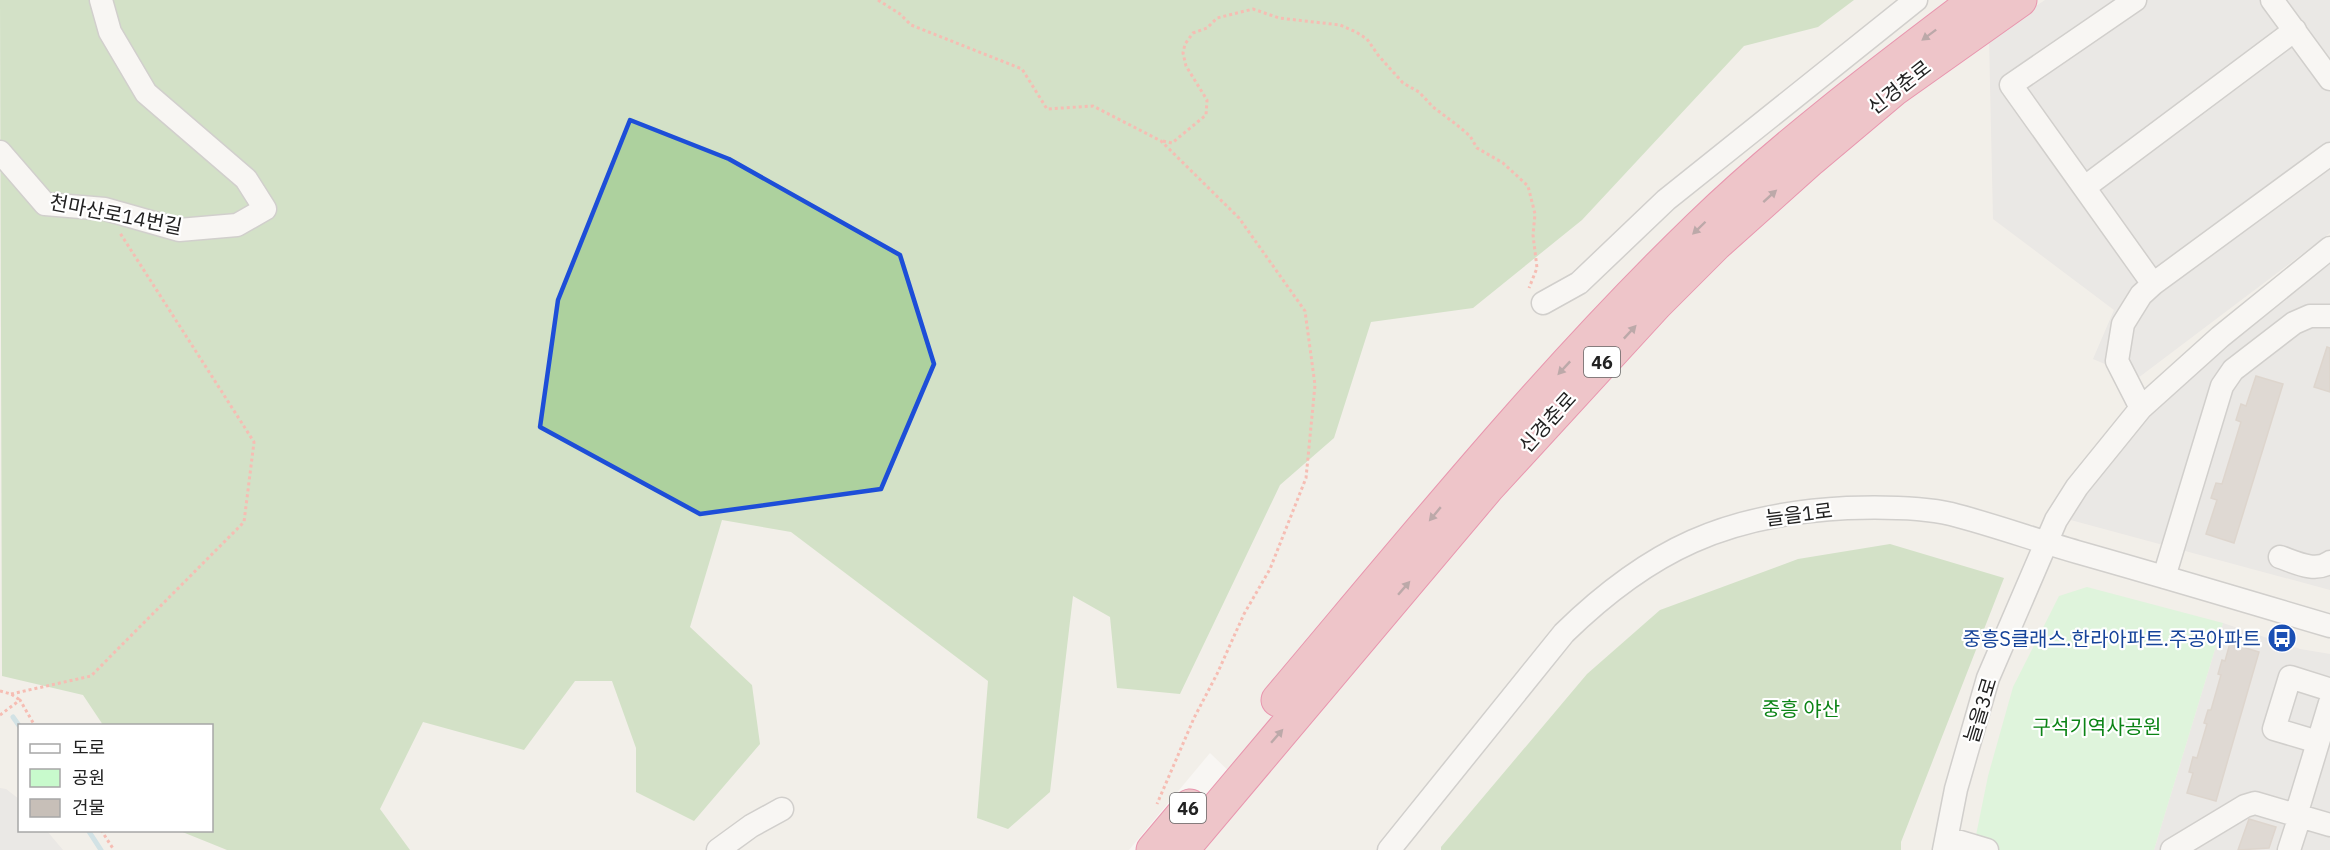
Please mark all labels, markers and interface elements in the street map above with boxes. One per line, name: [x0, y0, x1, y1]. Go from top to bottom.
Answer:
one-way arrow: [1922, 29, 1937, 41]
street label: 신경춘로: [1862, 54, 1936, 120]
street label: 천마산로14번길: [47, 188, 185, 240]
one-way arrow: [1762, 190, 1777, 203]
one-way arrow: [1693, 220, 1707, 234]
one-way arrow: [1623, 325, 1636, 340]
road number: 46: [1584, 347, 1620, 377]
one-way arrow: [1558, 360, 1571, 375]
street label: 신경춘로: [1512, 386, 1582, 458]
street label: 늘을1로: [1764, 497, 1834, 531]
one-way arrow: [1429, 506, 1442, 521]
one-way arrow: [1397, 581, 1410, 596]
bus stop icon: 중흥S클래스.한라아파트.주공아파트: [2266, 622, 2298, 654]
place label: 중흥S클래스.한라아파트.주공아파트: [1963, 625, 2261, 652]
street label: 늘을3로: [1957, 674, 2003, 746]
park label: 중흥 야산: [1762, 695, 1840, 722]
park label: 구석기역사공원: [2033, 713, 2161, 740]
legend: [18, 724, 213, 832]
one-way arrow: [1270, 729, 1283, 744]
text: 도로: [72, 736, 105, 759]
text: 공원: [72, 766, 105, 789]
road number: 46: [1170, 793, 1206, 823]
text: 건물: [72, 796, 105, 819]

